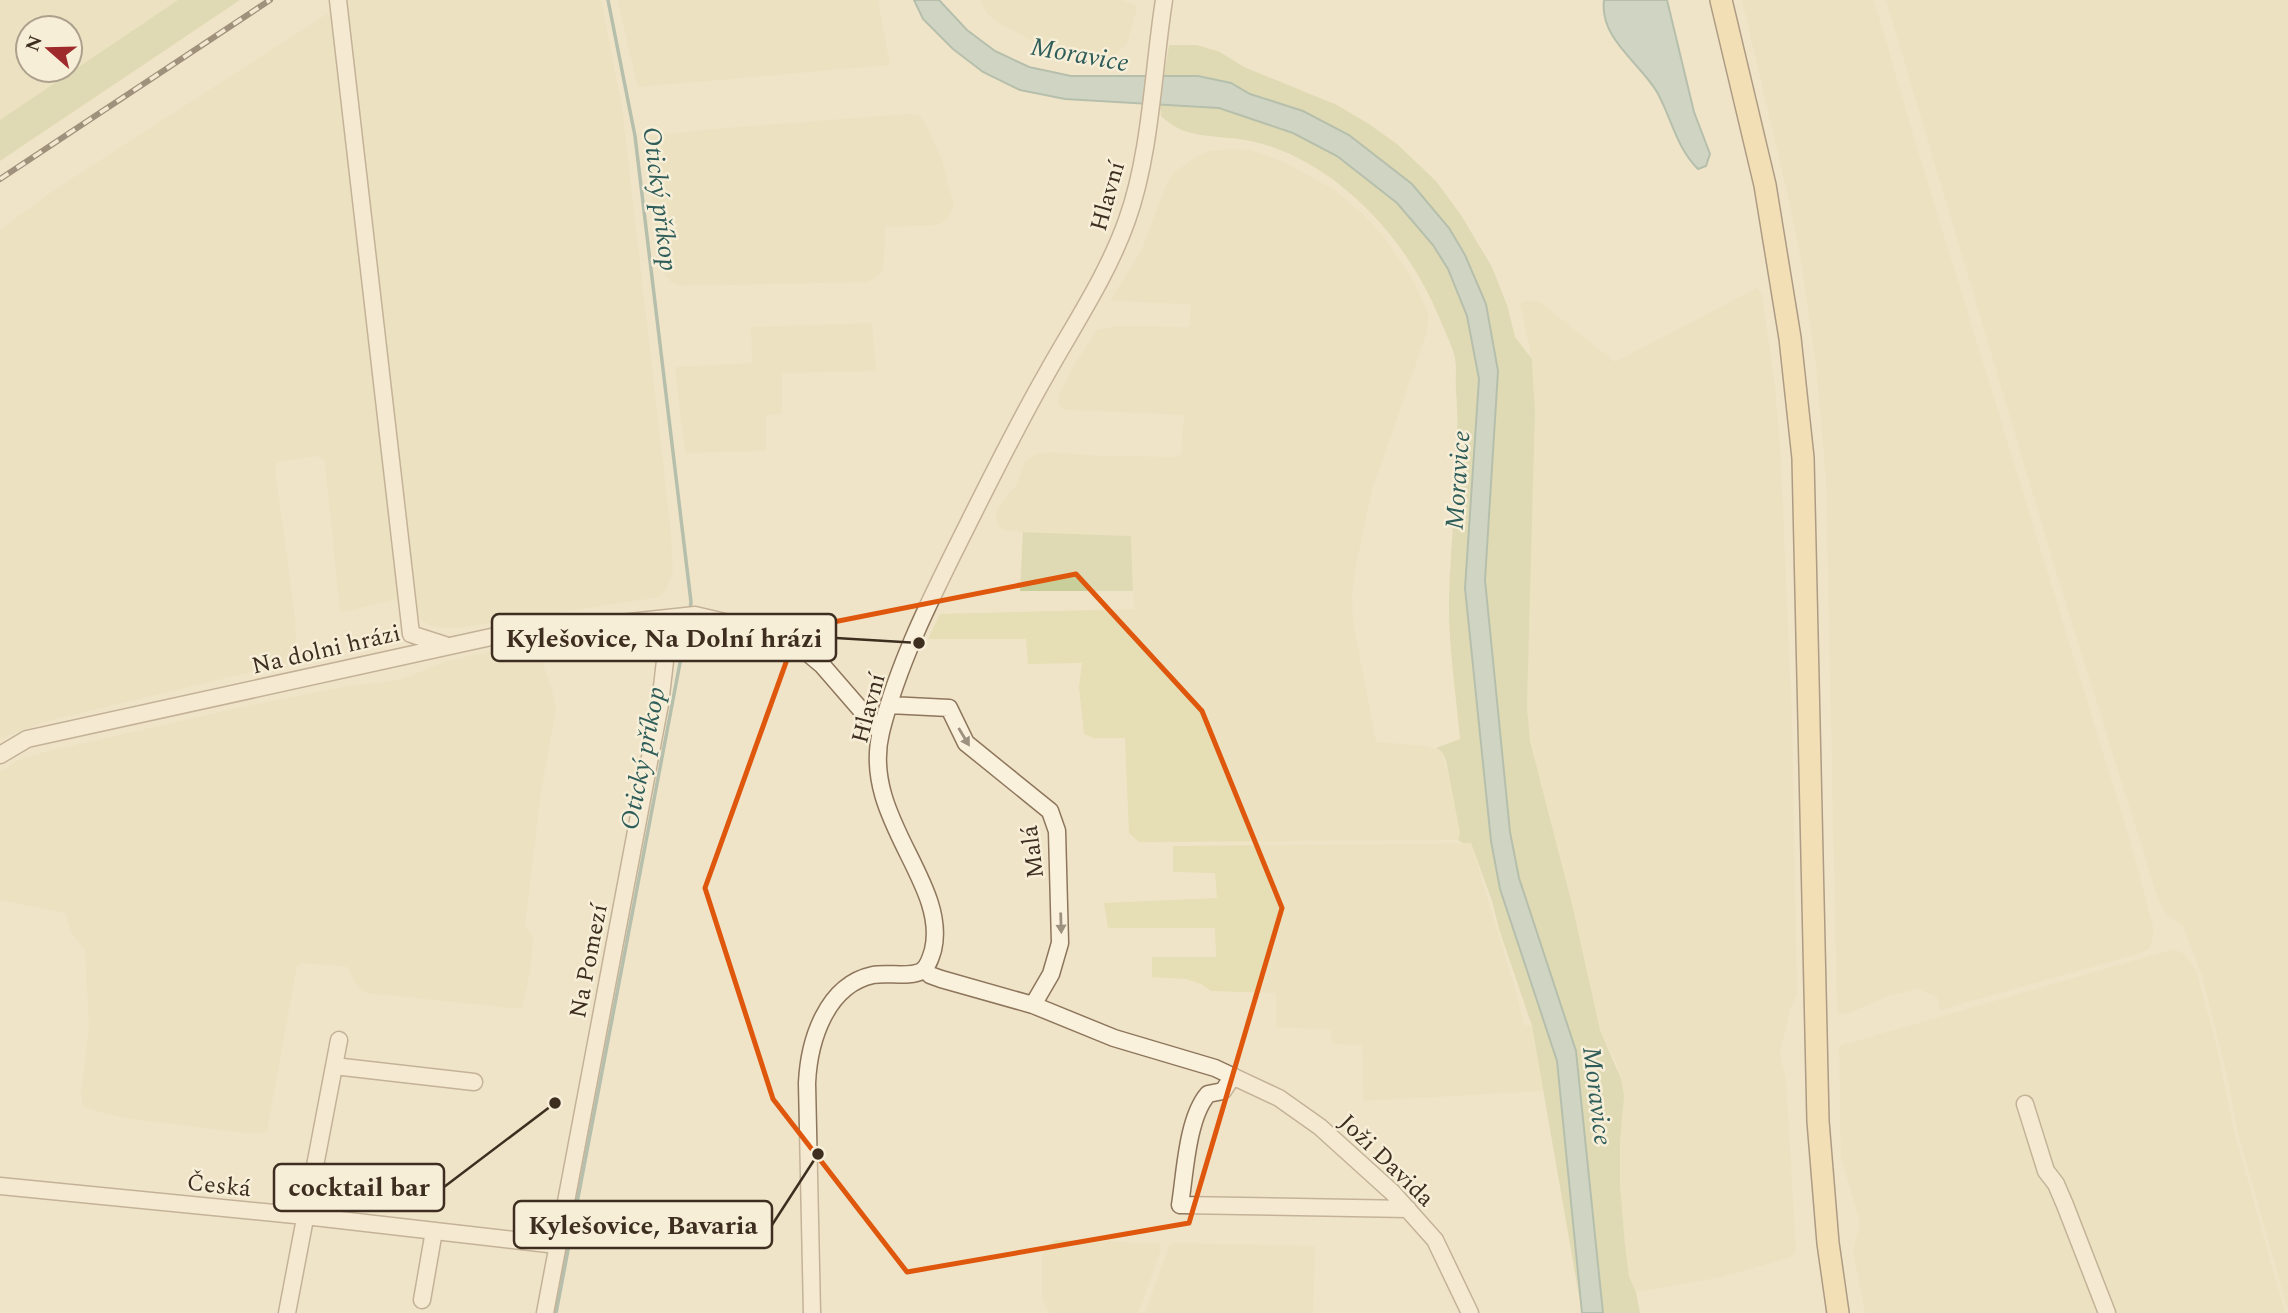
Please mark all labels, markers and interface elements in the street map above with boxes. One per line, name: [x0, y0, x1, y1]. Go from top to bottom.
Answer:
north arrow: [14, 14, 84, 84]
water label: Moravice: [1027, 27, 1132, 83]
text: N: [18, 31, 51, 56]
water label: Otický příkop: [631, 125, 689, 274]
street label: Hlavní: [1081, 156, 1135, 235]
water label: Moravice: [1435, 429, 1481, 531]
callout: Kylešovice, Na Dolní hrázi: [492, 614, 836, 661]
street label: Na dolni hrázi: [248, 615, 404, 685]
text: Kylešovice, Na Dolní hrázi: [506, 619, 822, 659]
street label: Hlavní: [842, 668, 896, 747]
water label: Otický příkop: [610, 683, 676, 833]
one-way arrow: [958, 727, 970, 746]
street label: Malá: [1012, 823, 1054, 881]
street label: Na Pomezí: [560, 899, 618, 1021]
one-way arrow: [1055, 912, 1067, 934]
water label: Moravice: [1571, 1044, 1623, 1148]
street label: Joži Davida: [1330, 1106, 1443, 1216]
callout: cocktail bar: [274, 1164, 444, 1211]
street label: Česká: [185, 1165, 253, 1207]
text: cocktail bar: [288, 1168, 431, 1208]
callout: Kylešovice, Bavaria: [514, 1201, 772, 1248]
text: Kylešovice, Bavaria: [528, 1206, 758, 1246]

